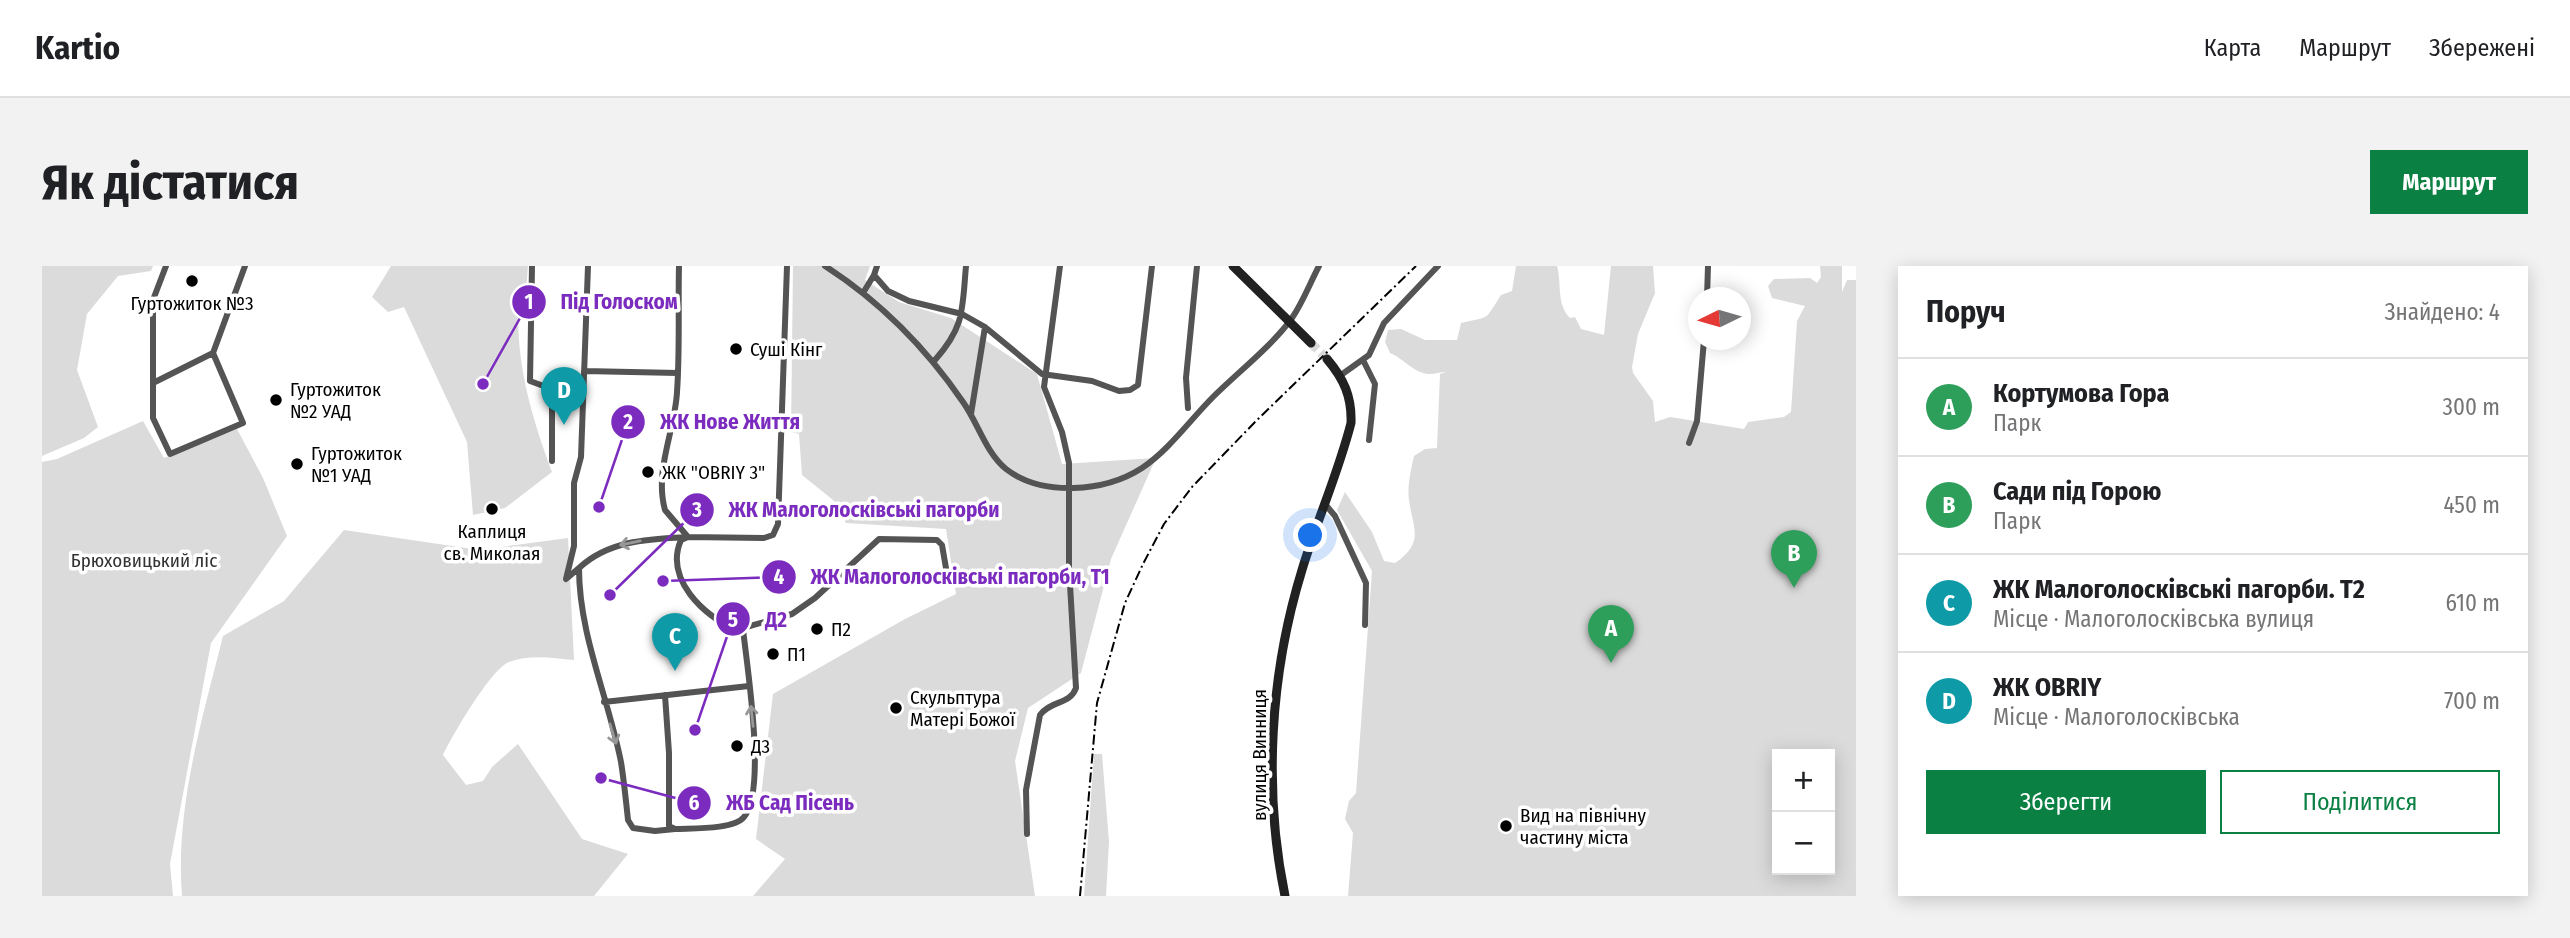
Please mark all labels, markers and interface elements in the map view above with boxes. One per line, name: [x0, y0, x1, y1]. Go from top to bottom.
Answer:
text: Kartio: [35, 28, 120, 68]
text: Карта: [2204, 34, 2261, 62]
text: Маршрут: [2299, 34, 2391, 62]
text: Збережені: [2429, 34, 2535, 62]
button: Маршрут: [2370, 150, 2528, 214]
text: Як дістатися: [42, 153, 299, 212]
marker: Гуртожиток №3: [184, 273, 200, 289]
callout: Під Голоском: [511, 281, 692, 323]
north arrow: [1688, 287, 1751, 350]
text: 1: [525, 289, 533, 315]
text: Під Голоском: [560, 289, 678, 315]
place label: Гуртожиток №3: [130, 292, 254, 315]
text: Поруч: [1926, 294, 2005, 330]
text: Знайдено: 4: [2385, 298, 2500, 326]
place label: Суші Кінг: [750, 338, 823, 361]
marker: Суші Кінг: [728, 341, 744, 357]
pin: D: [541, 367, 587, 425]
place label: Гуртожиток №2 УАД: [290, 378, 381, 423]
text: Кортумова Гора: [1993, 378, 2169, 409]
marker: Гуртожиток №2 УАД: [268, 392, 284, 408]
text: A: [1943, 393, 1955, 421]
text: 300 m: [2443, 393, 2500, 421]
callout: ЖК Нове Життя: [611, 401, 814, 443]
text: 2: [622, 409, 633, 435]
text: ЖК Нове Життя: [659, 409, 800, 435]
text: Парк: [1993, 409, 2041, 437]
place label: Гуртожиток №1 УАД: [311, 442, 402, 487]
marker: Гуртожиток №1 УАД: [289, 456, 305, 472]
place label: ЖК "OBRIY 3": [662, 461, 765, 484]
marker: ЖК "OBRIY 3": [640, 464, 656, 480]
text: Сади під Горою: [1993, 476, 2161, 507]
callout: ЖК Малоголосківські пагорби: [680, 489, 1014, 531]
text: B: [1943, 491, 1955, 519]
text: 450 m: [2443, 491, 2500, 519]
text: 3: [691, 497, 702, 523]
text: ЖК Малоголосківські пагорби: [727, 497, 1000, 523]
marker: Каплиця св. Миколая: [484, 501, 500, 517]
text: Парк: [1993, 507, 2041, 535]
your location: [1293, 518, 1327, 552]
place label: Каплиця св. Миколая: [444, 520, 540, 565]
pin: B: [1771, 530, 1817, 588]
one-way arrow: [619, 537, 642, 551]
park label: Брюховицький ліс: [71, 549, 217, 572]
callout: ЖК Малоголосківські пагорби, Т1: [761, 556, 1123, 598]
text: 4: [774, 564, 785, 590]
text: ЖК Малоголосківські пагорби, Т1: [809, 564, 1110, 590]
text: ЖК Малоголосківські пагорби. Т2: [1993, 574, 2365, 605]
text: C: [1943, 589, 1955, 617]
text: 610 m: [2446, 589, 2500, 617]
callout: Д2: [716, 598, 801, 640]
pin: A: [1588, 605, 1634, 663]
text: Місце · Малоголосківська вулиця: [1993, 605, 2314, 633]
text: 5: [728, 607, 738, 633]
text: Д2: [764, 607, 787, 633]
pin: C: [652, 613, 698, 671]
place label: П2: [831, 618, 851, 641]
marker: П2: [809, 621, 825, 637]
place label: П1: [787, 643, 806, 666]
marker: П1: [765, 646, 781, 662]
text: ЖК OBRIY: [1993, 672, 2101, 703]
place label: Скульптура Матері Божої: [910, 686, 1016, 731]
text: D: [1942, 687, 1956, 715]
text: 700 m: [2444, 687, 2500, 715]
street label: вулиця Винниця: [1248, 689, 1271, 821]
marker: Скульптура Матері Божої: [888, 700, 904, 716]
text: Місце · Малоголосківська: [1993, 703, 2240, 731]
one-way arrow: [745, 705, 758, 728]
one-way arrow: [607, 723, 620, 745]
place label: Д3: [750, 735, 770, 758]
marker: Д3: [729, 738, 745, 754]
map controls: [1772, 749, 1835, 875]
button: +: [1772, 749, 1835, 812]
button: Зберегти: [1926, 770, 2206, 834]
button: Поділитися: [2220, 770, 2500, 834]
callout: ЖБ Сад Пісень: [677, 782, 867, 824]
text: 6: [689, 790, 700, 816]
text: ЖБ Сад Пісень: [725, 790, 854, 816]
place label: Вид на північну частину міста: [1520, 804, 1646, 849]
button: −: [1772, 812, 1835, 875]
marker: Вид на північну частину міста: [1498, 818, 1514, 834]

